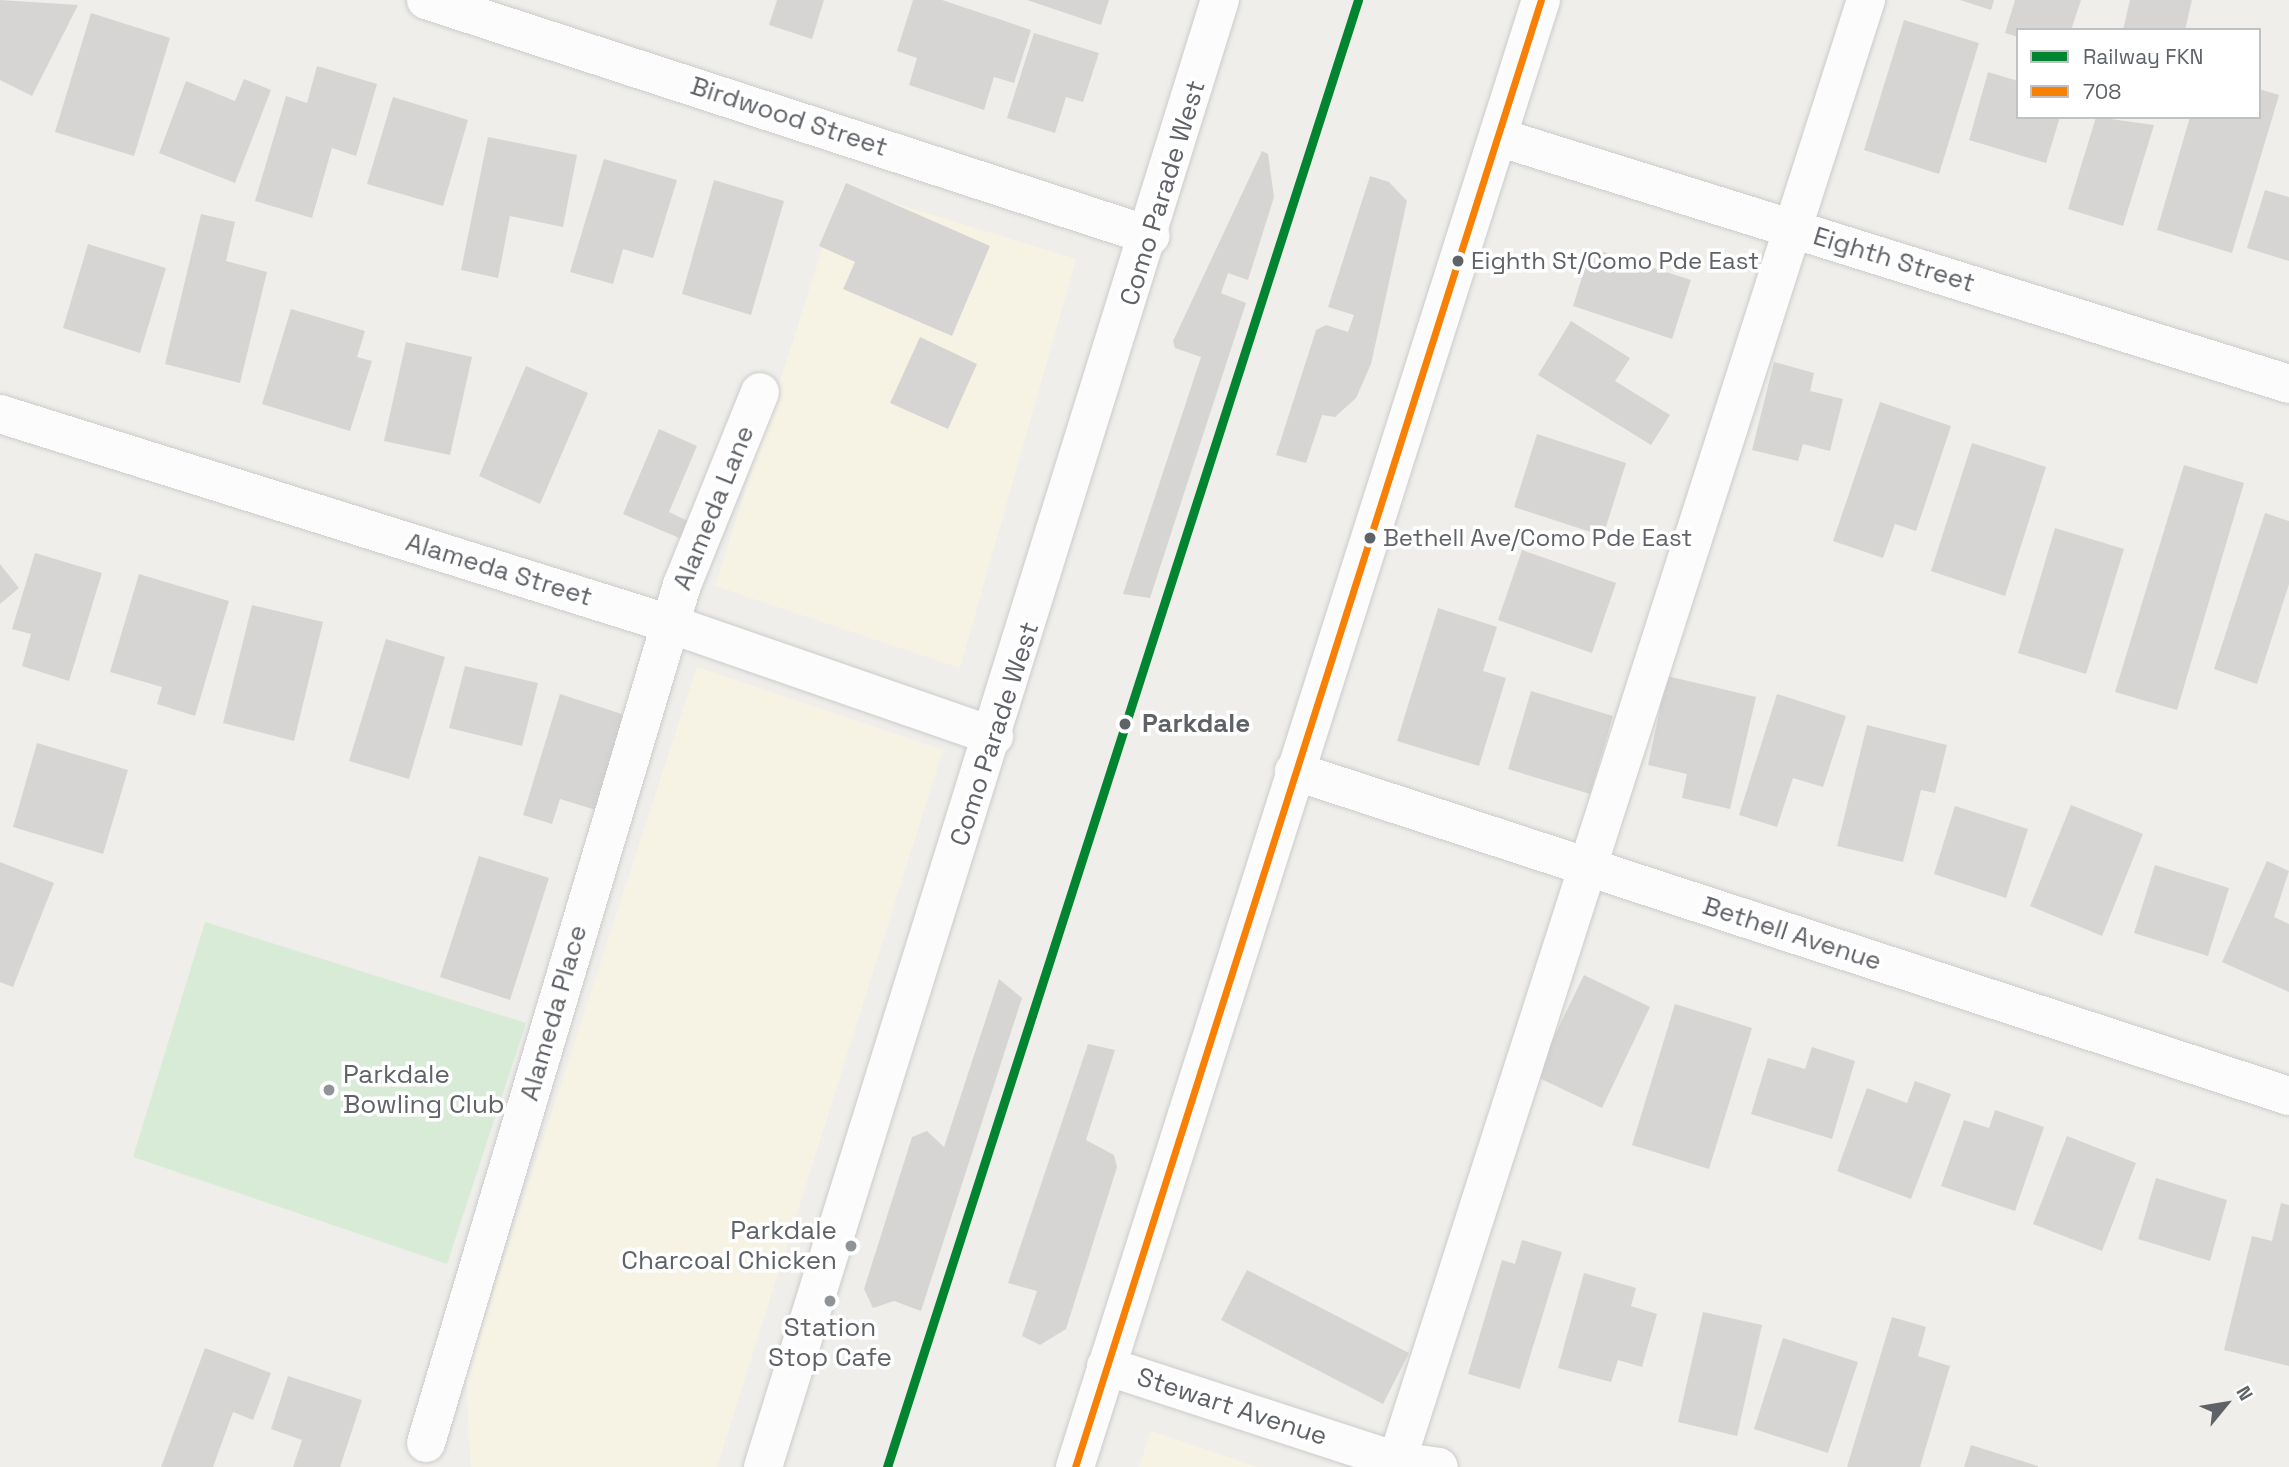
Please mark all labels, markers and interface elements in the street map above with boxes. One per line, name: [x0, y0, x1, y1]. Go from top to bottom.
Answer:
legend: [2016, 28, 2261, 119]
text: Railway FKN: [2083, 43, 2203, 70]
street label: Birdwood Street: [687, 70, 891, 164]
street label: Como Parade West: [1114, 77, 1212, 309]
text: 708: [2083, 78, 2121, 105]
street label: Eighth Street: [1809, 221, 1979, 299]
place label: Eighth St/Como Pde East: [1471, 247, 1759, 275]
marker: Eighth St/Como Pde East: [1451, 254, 1465, 268]
street label: Alameda Lane: [667, 421, 761, 595]
place label: Bethell Ave/Como Pde East: [1383, 524, 1693, 552]
street label: Alameda Street: [402, 527, 596, 613]
marker: Bethell Ave/Como Pde East: [1363, 531, 1377, 545]
street label: Como Parade West: [944, 618, 1046, 850]
place label: Parkdale: [1142, 708, 1250, 740]
marker: Parkdale: [1114, 713, 1136, 735]
street label: Bethell Avenue: [1698, 890, 1886, 978]
street label: Alameda Place: [514, 922, 594, 1104]
place label: Parkdale Bowling Club: [343, 1059, 505, 1120]
marker: Parkdale Bowling Club: [321, 1082, 337, 1098]
place label: Parkdale Charcoal Chicken: [621, 1215, 837, 1276]
marker: Parkdale Charcoal Chicken: [843, 1238, 859, 1254]
marker: Station Stop Cafe: [822, 1293, 838, 1309]
place label: Station Stop Cafe: [768, 1312, 892, 1374]
street label: Stewart Avenue: [1133, 1362, 1331, 1452]
north arrow: [2191, 1369, 2261, 1439]
text: N: [2231, 1381, 2259, 1405]

